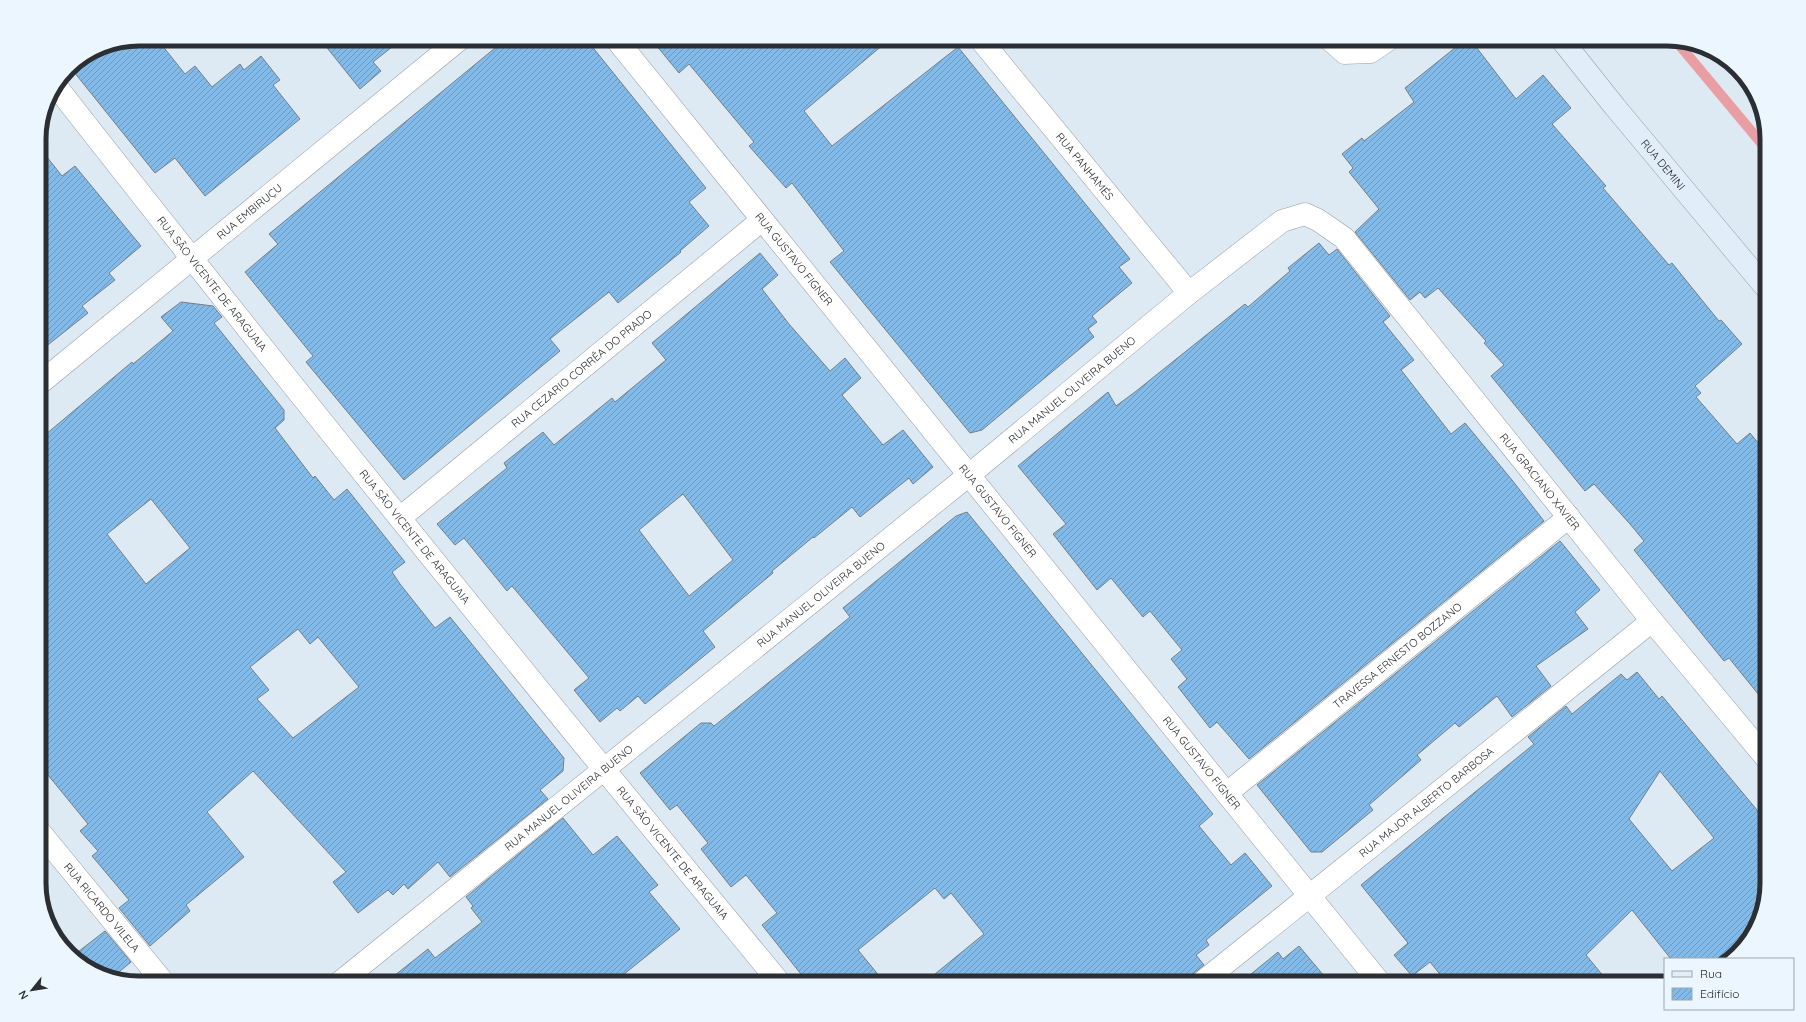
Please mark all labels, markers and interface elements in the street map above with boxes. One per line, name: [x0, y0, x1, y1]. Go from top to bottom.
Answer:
street label: RUA PANHAMÉS: [1053, 130, 1117, 203]
street label: RUA DEMINI: [1638, 136, 1688, 193]
street label: RUA EMBIRUÇU: [214, 181, 285, 243]
street label: RUA GUSTAVO FIGNER: [752, 210, 836, 308]
street label: RUA SÃO VICENTE DE ARAGUAIA: [154, 214, 270, 354]
street label: RUA CEZARIO CORRÊA DO PRADO: [508, 307, 655, 431]
street label: RUA MANUEL OLIVEIRA BUENO: [1006, 333, 1139, 446]
street label: RUA GRACIANO XAVIER: [1497, 430, 1583, 533]
street label: RUA GUSTAVO FIGNER: [956, 461, 1040, 560]
street label: RUA SÃO VICENTE DE ARAGUAIA: [356, 467, 473, 607]
street label: RUA MANUEL OLIVEIRA BUENO: [754, 538, 888, 650]
street label: TRAVESSA ERNESTO BOZZANO: [1330, 599, 1465, 712]
street label: RUA GUSTAVO FIGNER: [1160, 713, 1244, 812]
street label: RUA MANUEL OLIVEIRA BUENO: [502, 742, 636, 854]
street label: RUA MAJOR ALBERTO BARBOSA: [1356, 744, 1497, 860]
street label: RUA SÃO VICENTE DE ARAGUAIA: [614, 783, 732, 922]
street label: RUA RICARDO VILELA: [61, 860, 143, 955]
legend: [1664, 958, 1794, 1010]
text: Rua: [1700, 966, 1722, 981]
north arrow: [12, 970, 52, 1010]
text: Edifício: [1700, 986, 1740, 1001]
text: N: [15, 988, 31, 1002]

